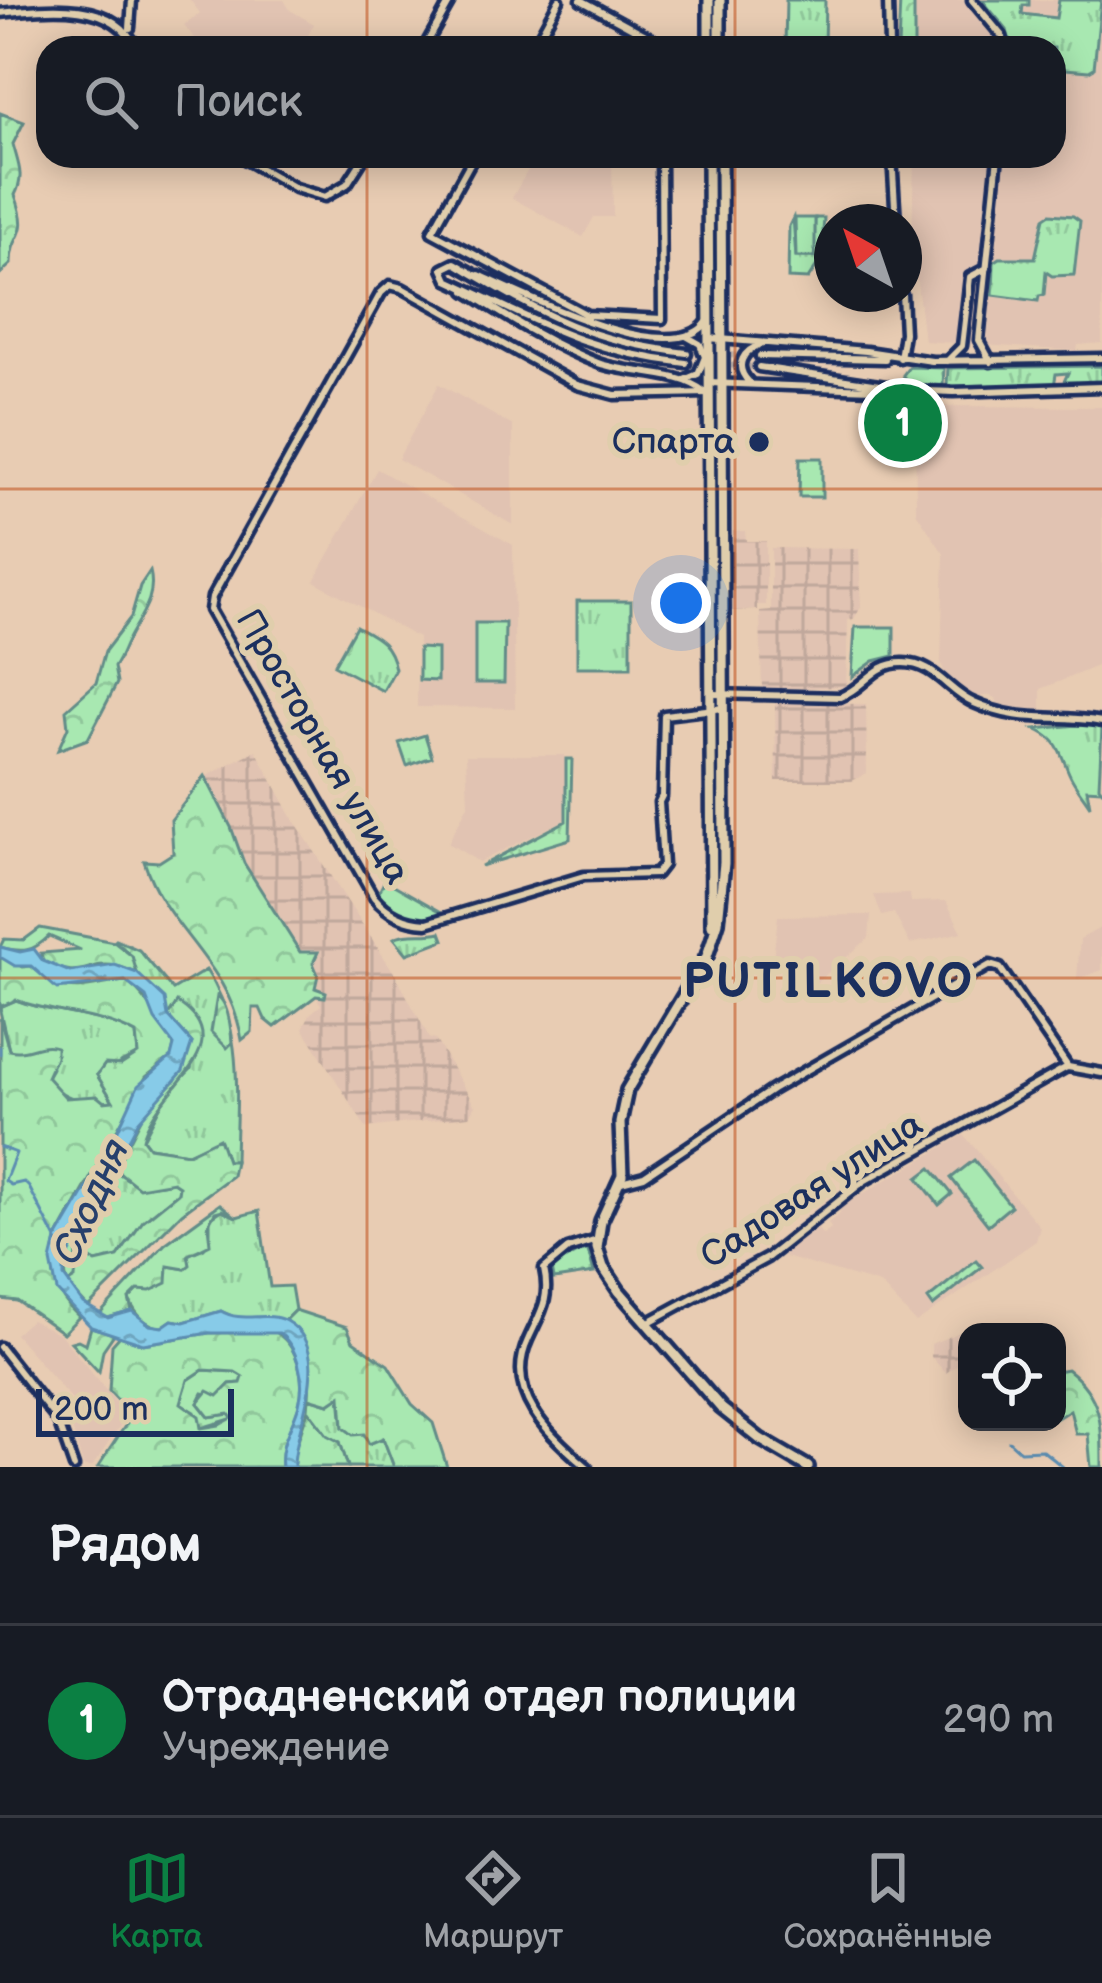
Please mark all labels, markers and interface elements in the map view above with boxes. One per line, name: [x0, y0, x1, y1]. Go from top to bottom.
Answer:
search box: [36, 36, 1066, 168]
icon: search: [78, 69, 144, 135]
text: Поиск: [174, 75, 302, 130]
north arrow: [814, 204, 922, 312]
pin: 1: [864, 378, 942, 468]
place label: Спарта: [612, 421, 735, 464]
marker: Спарта: [746, 429, 772, 455]
your location: [651, 573, 711, 633]
street label: Просторная улица: [226, 602, 418, 892]
district label: PUTILKOVO: [683, 954, 975, 1011]
street label: Садовая улица: [693, 1103, 931, 1279]
water label: Сходня: [44, 1132, 140, 1272]
map controls: [958, 1323, 1066, 1431]
button: locate: [958, 1323, 1066, 1431]
scale bar: [36, 1383, 234, 1436]
text: 200 m: [54, 1390, 148, 1430]
text: Рядом: [48, 1515, 202, 1576]
text: Отрадненский отдел полиции: [162, 1670, 797, 1725]
text: 1: [79, 1697, 95, 1744]
text: 290 m: [943, 1697, 1054, 1744]
text: Учреждение: [162, 1725, 390, 1772]
tab: Карта: [110, 1845, 203, 1957]
tab: Маршрут: [423, 1845, 563, 1957]
tab: Сохранённые: [783, 1845, 992, 1957]

